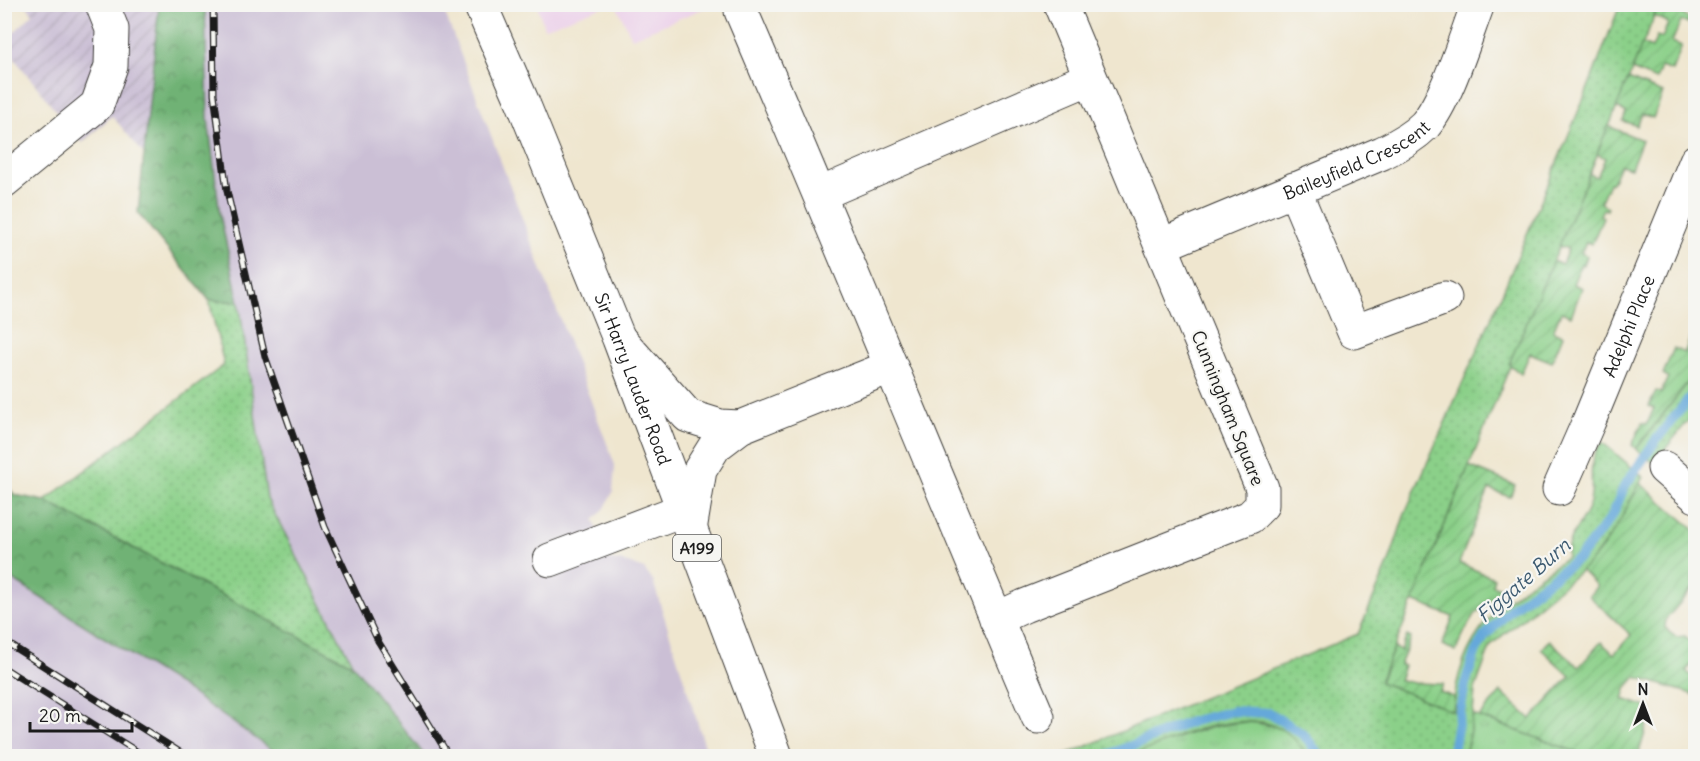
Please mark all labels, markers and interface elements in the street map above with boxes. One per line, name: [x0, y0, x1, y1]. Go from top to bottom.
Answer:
street label: Baileyfield Crescent: [1279, 115, 1434, 205]
street label: Adelphi Place: [1597, 272, 1659, 381]
street label: Sir Harry Lauder Road: [590, 289, 677, 468]
street label: Cunningham Square: [1186, 327, 1270, 489]
water label: Figgate Burn: [1471, 532, 1575, 628]
road number: A199: [673, 535, 721, 561]
north arrow: [1613, 674, 1673, 734]
text: N: [1637, 679, 1649, 699]
scale bar: [30, 695, 132, 733]
text: 20 m: [39, 704, 81, 727]

